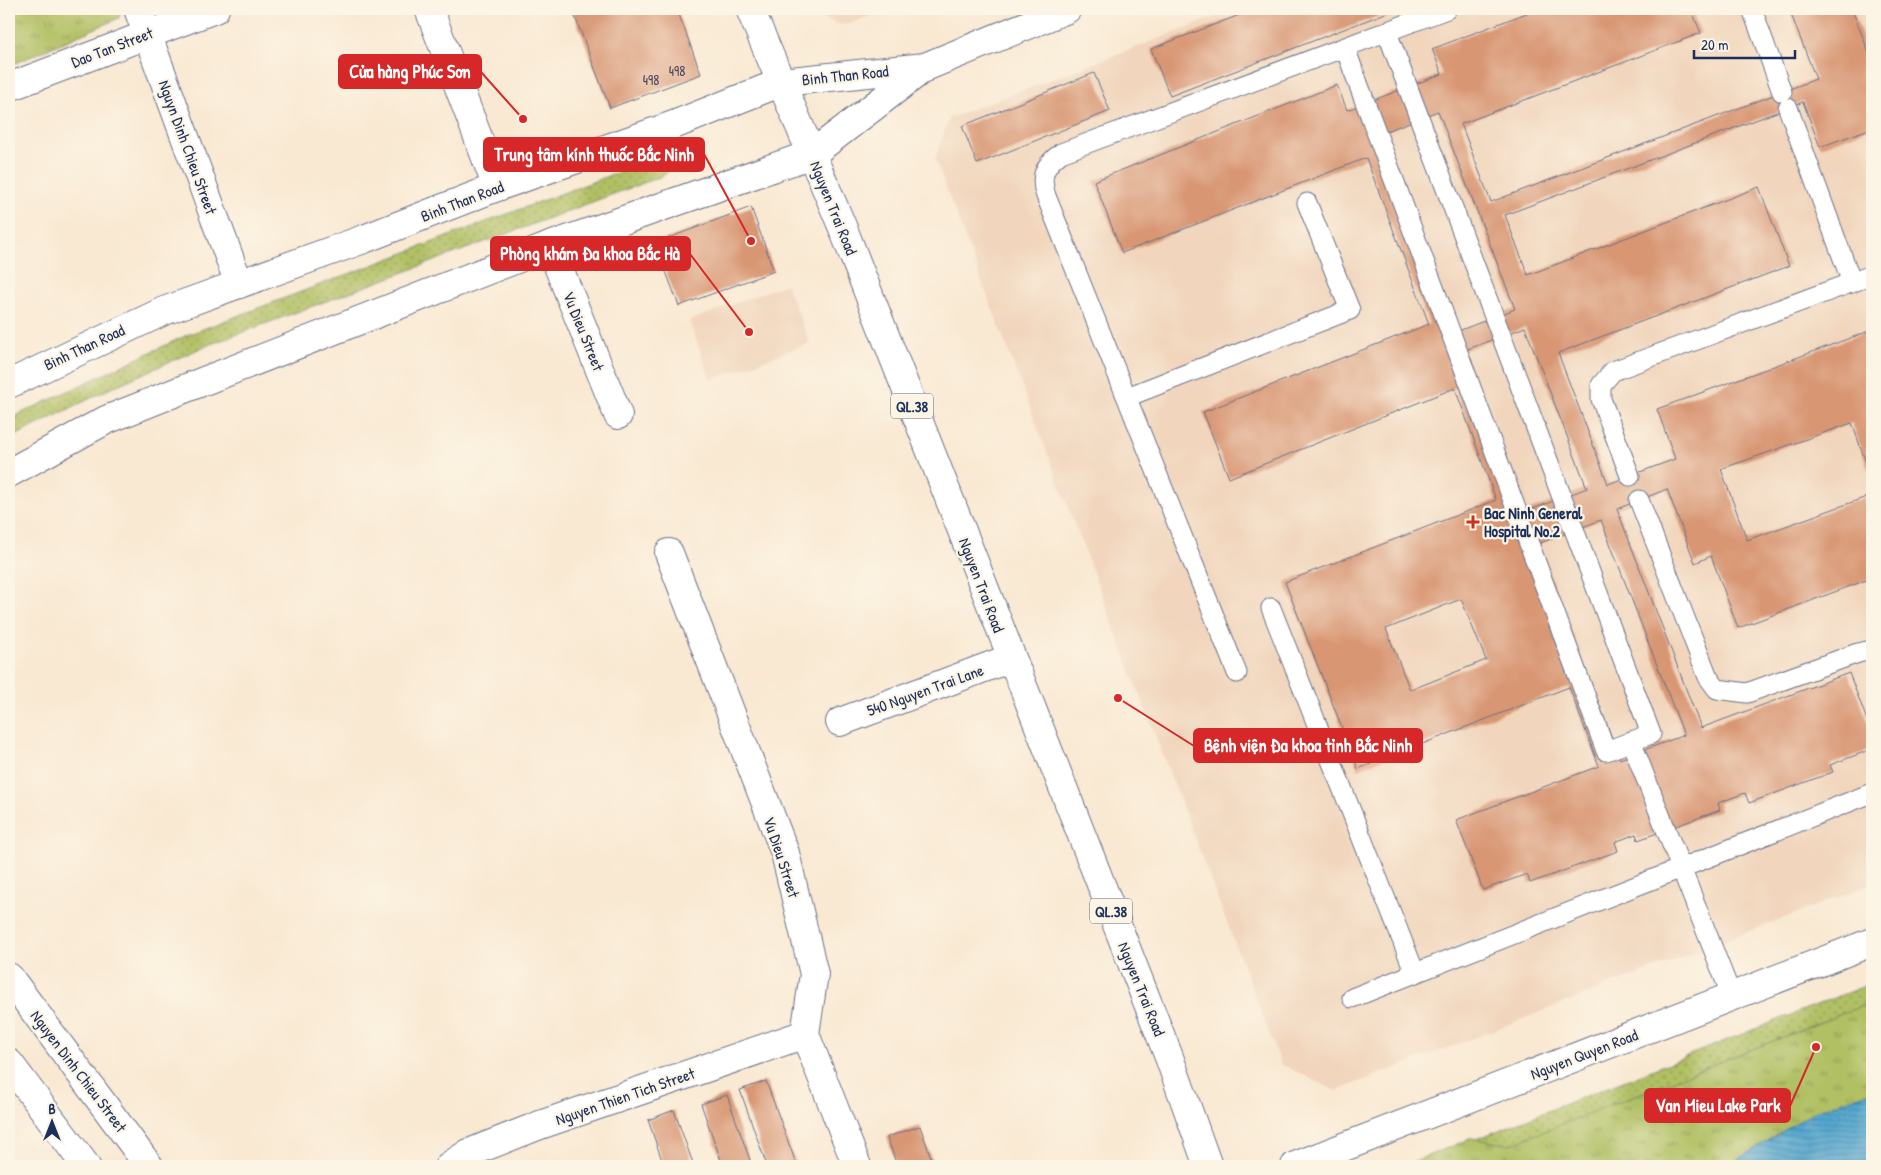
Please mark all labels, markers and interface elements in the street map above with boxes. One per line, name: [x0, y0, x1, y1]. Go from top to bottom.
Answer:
street label: Dao Tan Street: [68, 21, 157, 73]
scale bar: [1694, 28, 1795, 60]
text: 20 m: [1701, 34, 1728, 55]
callout: Cửa hàng Phúc Sơn: [339, 55, 481, 88]
text: Cửa hàng Phúc Sơn: [349, 59, 471, 85]
street label: Binh Than Road: [801, 60, 889, 90]
house number: 498: [669, 61, 685, 80]
house number: 498: [643, 70, 659, 89]
street label: Nguyn Dinh Chieu Street: [154, 77, 223, 218]
callout: Trung tâm kính thuốc Bắc Ninh: [484, 138, 704, 171]
text: Trung tâm kính thuốc Bắc Ninh: [493, 142, 694, 168]
street label: Nguyen Trai Road: [805, 158, 863, 258]
street label: Binh Than Road: [417, 175, 507, 227]
callout: Phòng khám Đa khoa Bắc Hà: [491, 237, 690, 270]
text: Phòng khám Đa khoa Bắc Hà: [500, 241, 681, 267]
street label: Vu Dieu Street: [558, 288, 610, 374]
street label: Binh Than Road: [40, 319, 128, 375]
road number: QL.38: [891, 394, 933, 418]
place label: Bac Ninh General Hospital No.2: [1484, 502, 1583, 543]
marker: Bac Ninh General Hospital No.2: [1466, 515, 1480, 529]
street label: Nguyen Trai Road: [954, 535, 1010, 635]
street label: 540 Nguyen Trai Lane: [864, 658, 987, 721]
callout: Bệnh viện Đa khoa tỉnh Bắc Ninh: [1194, 729, 1422, 762]
text: Bệnh viện Đa khoa tỉnh Bắc Ninh: [1204, 733, 1412, 758]
street label: Vu Dieu Street: [759, 814, 806, 901]
road number: QL.38: [1090, 898, 1132, 924]
street label: Nguyen Trai Road: [1113, 939, 1171, 1039]
street label: Nguyen Dinh Chieu Street: [26, 1005, 133, 1137]
street label: Nguyen Quyen Road: [1527, 1023, 1641, 1085]
street label: Nguyen Thien Tich Street: [552, 1062, 698, 1130]
callout: Van Mieu Lake Park: [1645, 1089, 1790, 1122]
text: Van Mieu Lake Park: [1655, 1093, 1781, 1118]
north arrow: [28, 1098, 78, 1148]
text: B: [48, 1099, 56, 1118]

